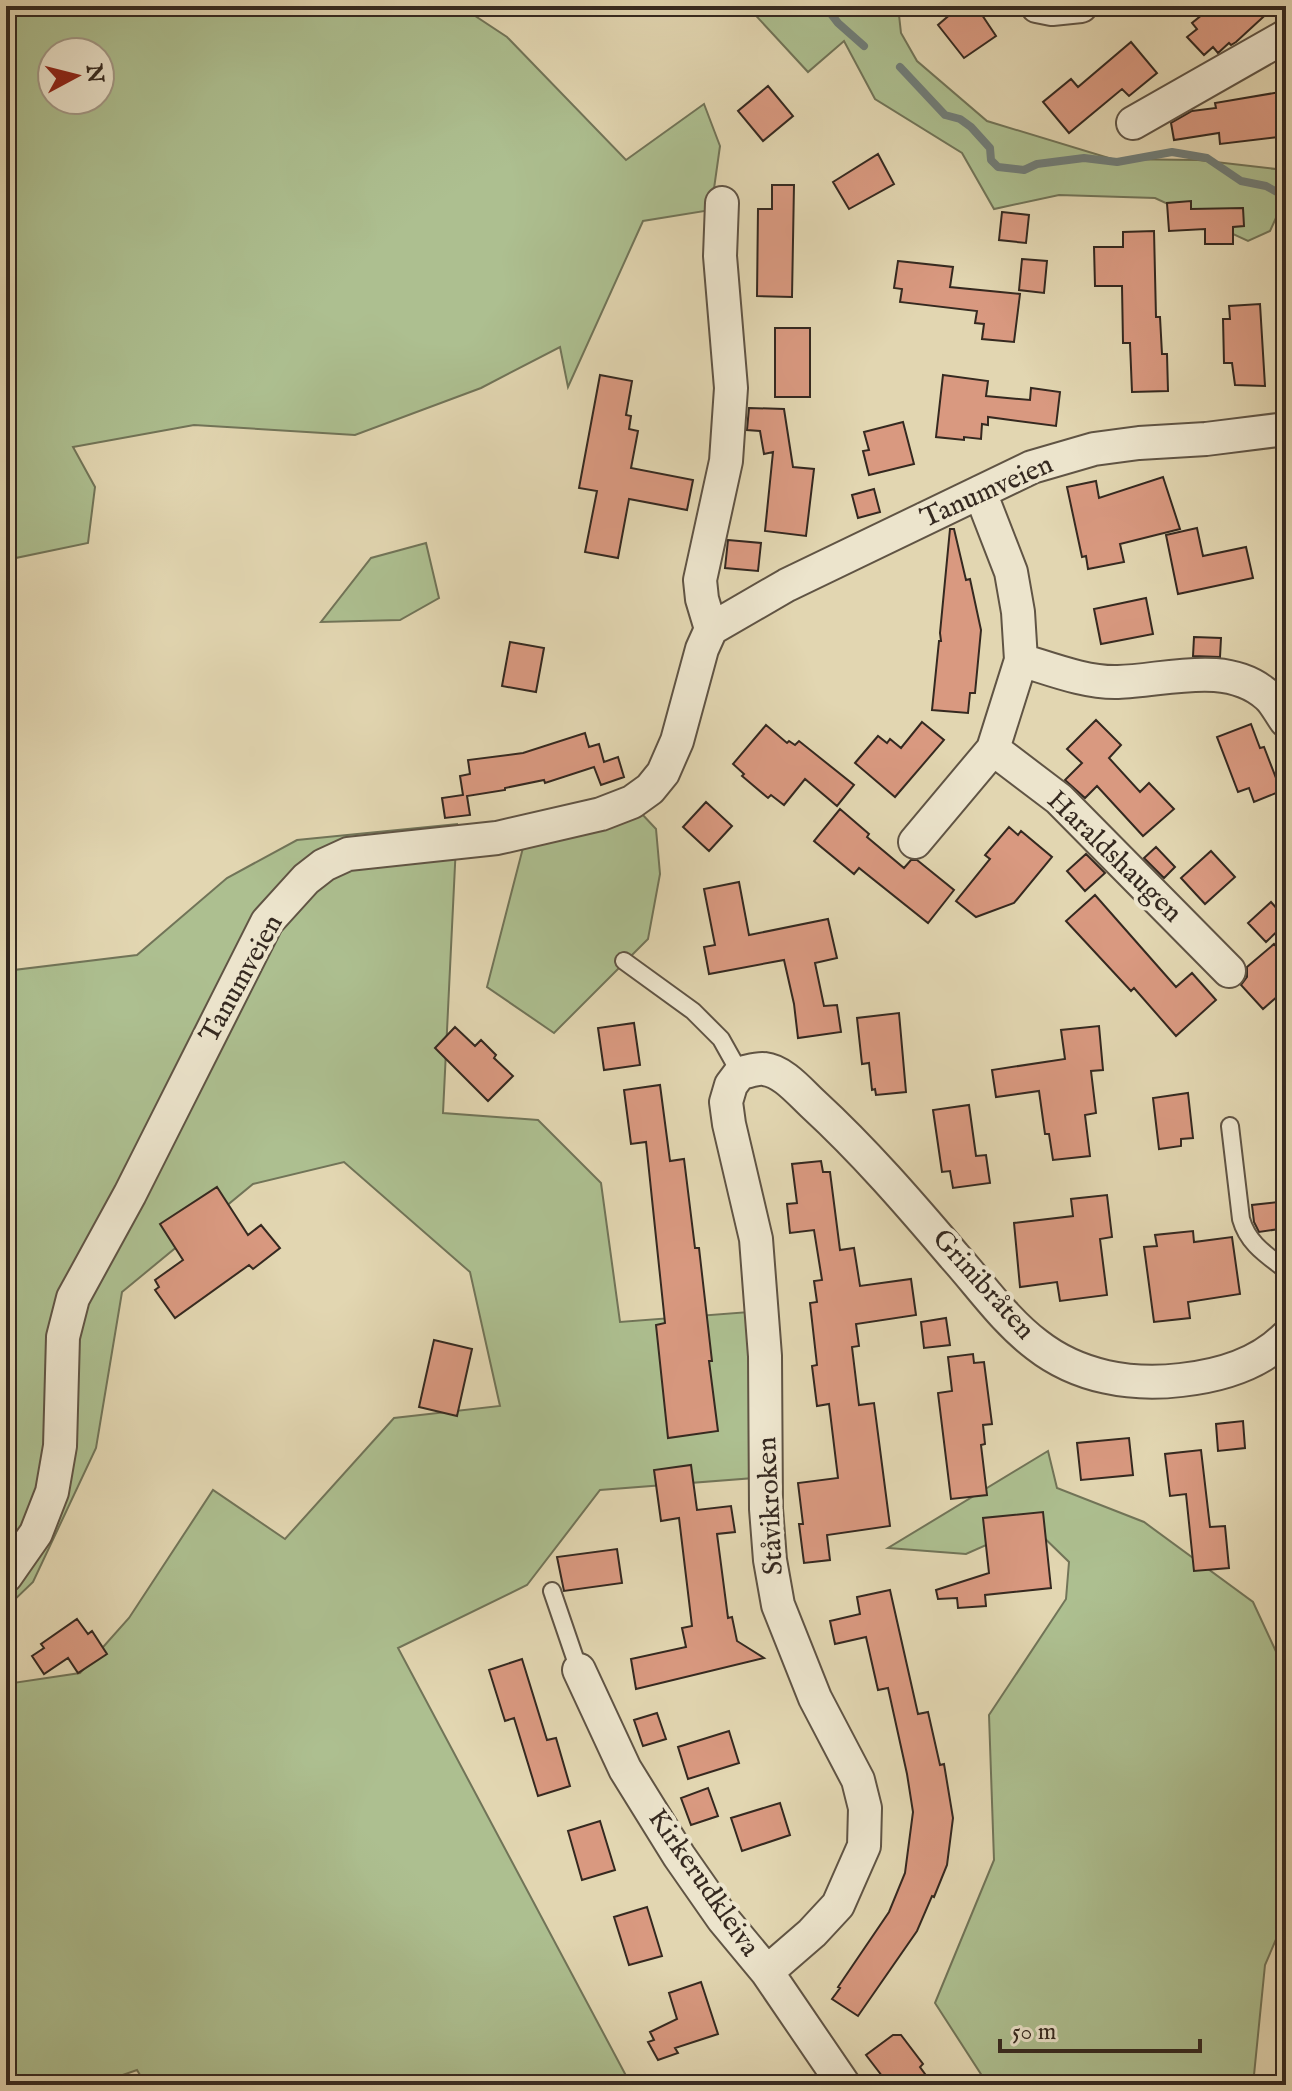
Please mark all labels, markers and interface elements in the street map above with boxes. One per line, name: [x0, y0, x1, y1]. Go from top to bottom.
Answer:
north arrow: [36, 36, 116, 116]
text: N: [79, 62, 109, 85]
street label: Tanumveien: [915, 447, 1059, 537]
street label: Haraldshaugen: [1039, 784, 1189, 931]
street label: Tanumveien: [192, 909, 292, 1049]
street label: Grinibråten: [924, 1222, 1042, 1348]
street label: Ståvikroken: [750, 1436, 792, 1576]
street label: Kirkerudkleiva: [639, 1802, 767, 1964]
scale bar: [1000, 2003, 1200, 2053]
text: 50 m: [1012, 2017, 1056, 2048]

